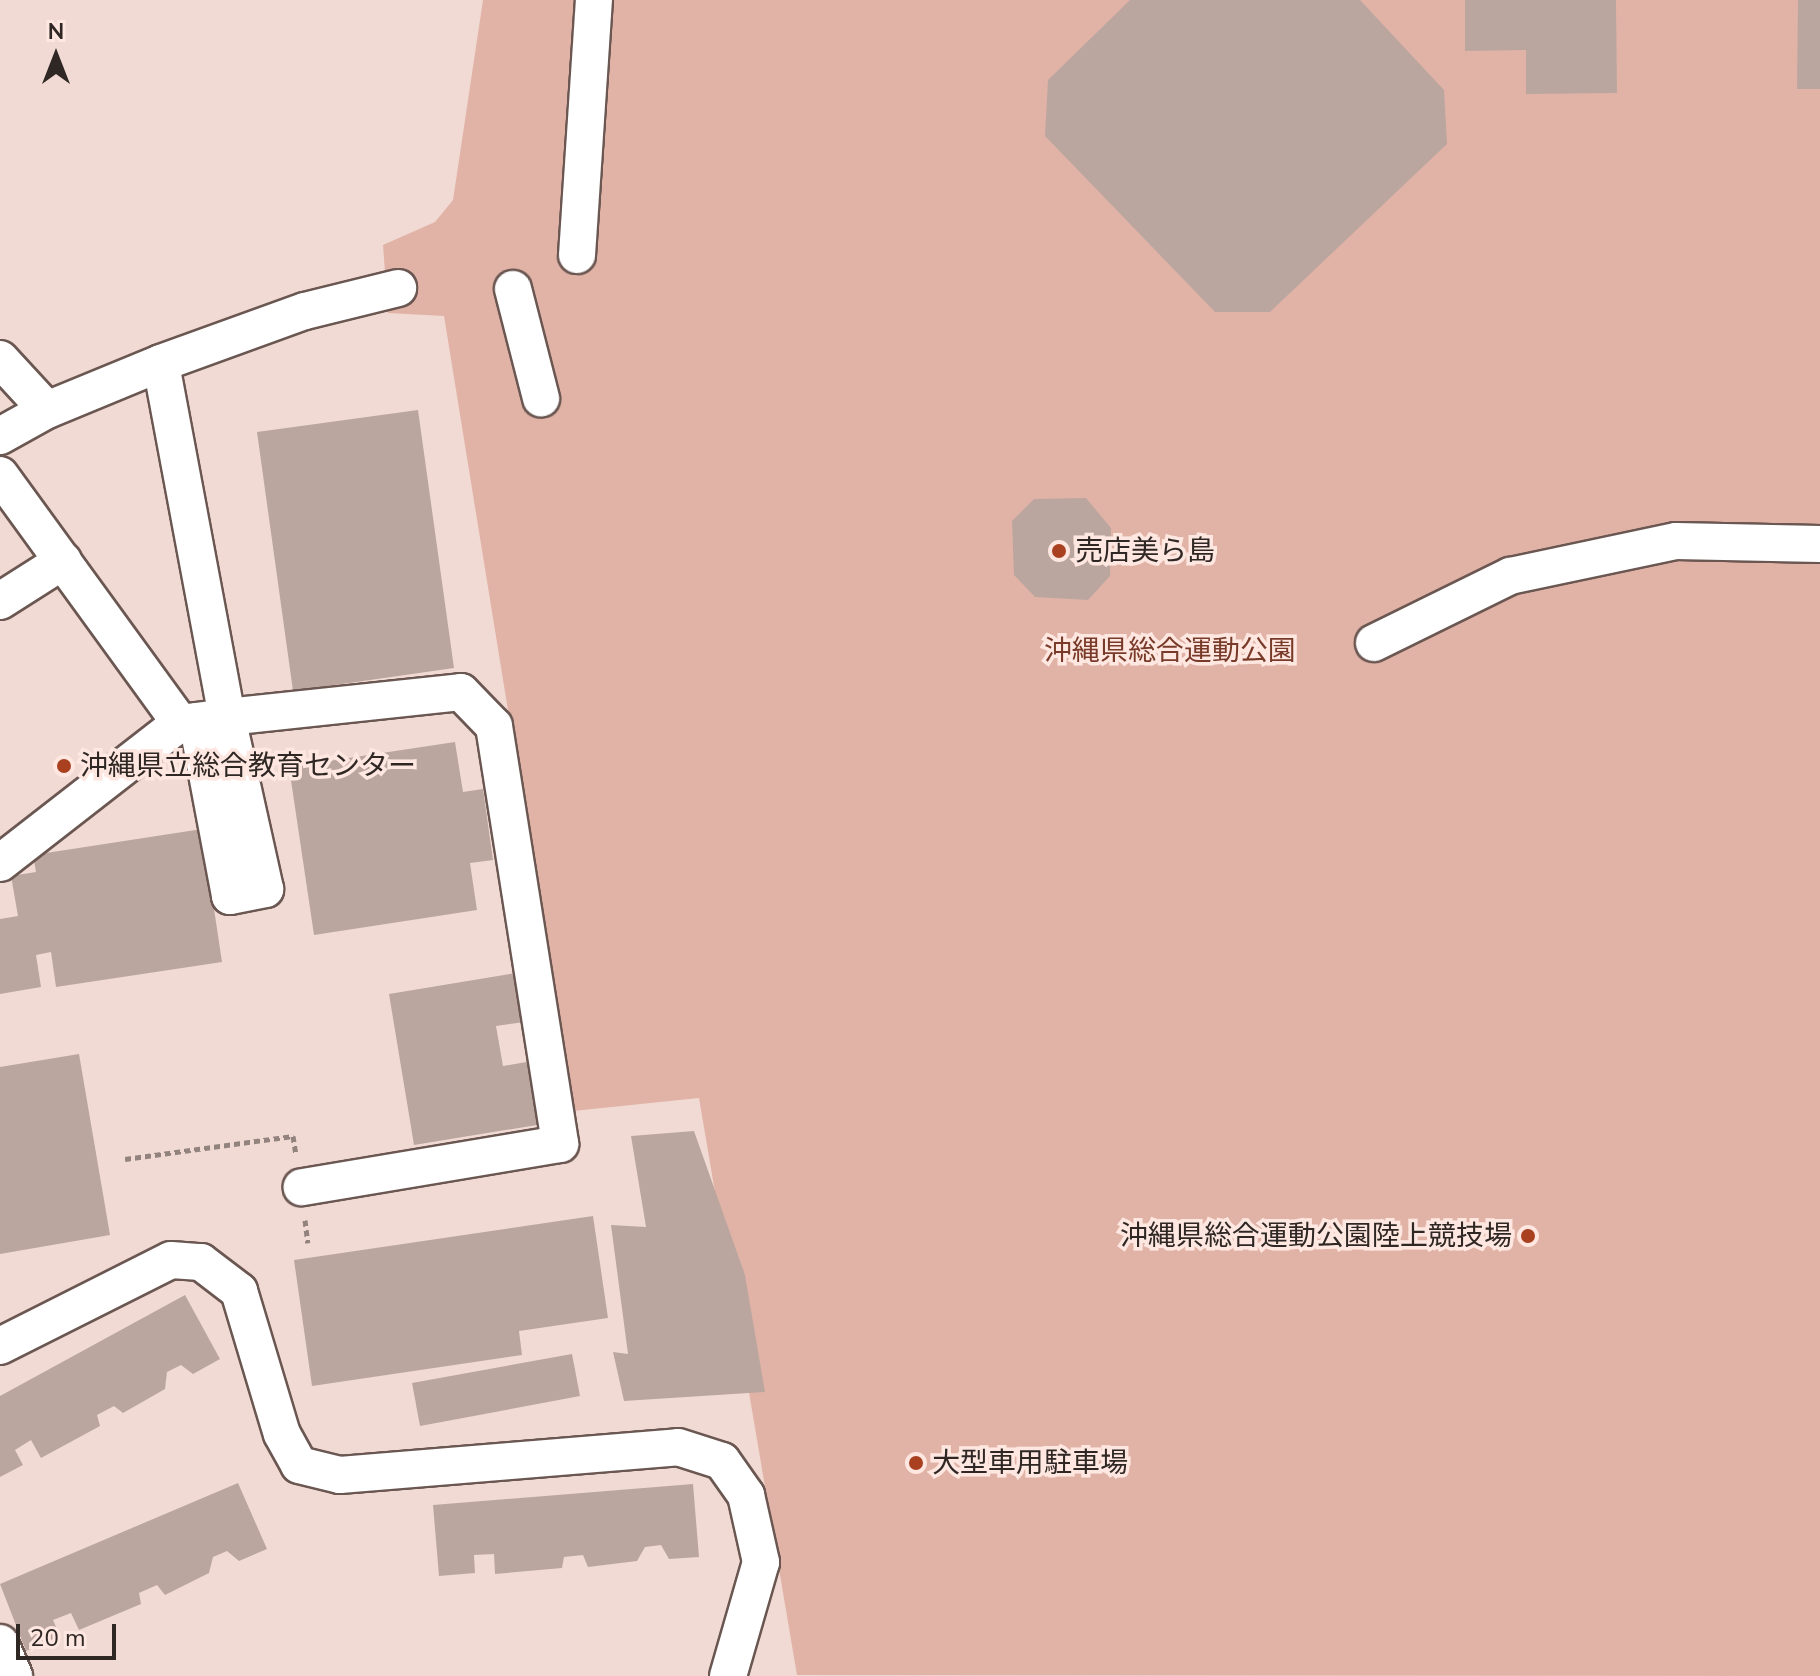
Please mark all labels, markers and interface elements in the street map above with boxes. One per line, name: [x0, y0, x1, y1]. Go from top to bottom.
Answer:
north arrow: [16, 16, 96, 96]
text: N: [48, 17, 64, 47]
place label: 売店美ら島: [1075, 534, 1215, 568]
marker: 売店美ら島: [1050, 542, 1068, 560]
park label: 沖縄県総合運動公園: [1044, 634, 1296, 668]
place label: 沖縄県立総合教育センター: [80, 749, 416, 783]
marker: 沖縄県立総合教育センター: [55, 757, 73, 775]
place label: 沖縄県総合運動公園陸上競技場: [1120, 1219, 1512, 1253]
marker: 沖縄県総合運動公園陸上競技場: [1519, 1227, 1537, 1245]
place label: 大型車用駐車場: [932, 1446, 1128, 1480]
marker: 大型車用駐車場: [907, 1454, 925, 1472]
scale bar: [20, 1608, 120, 1658]
text: 20 m: [30, 1622, 86, 1654]

